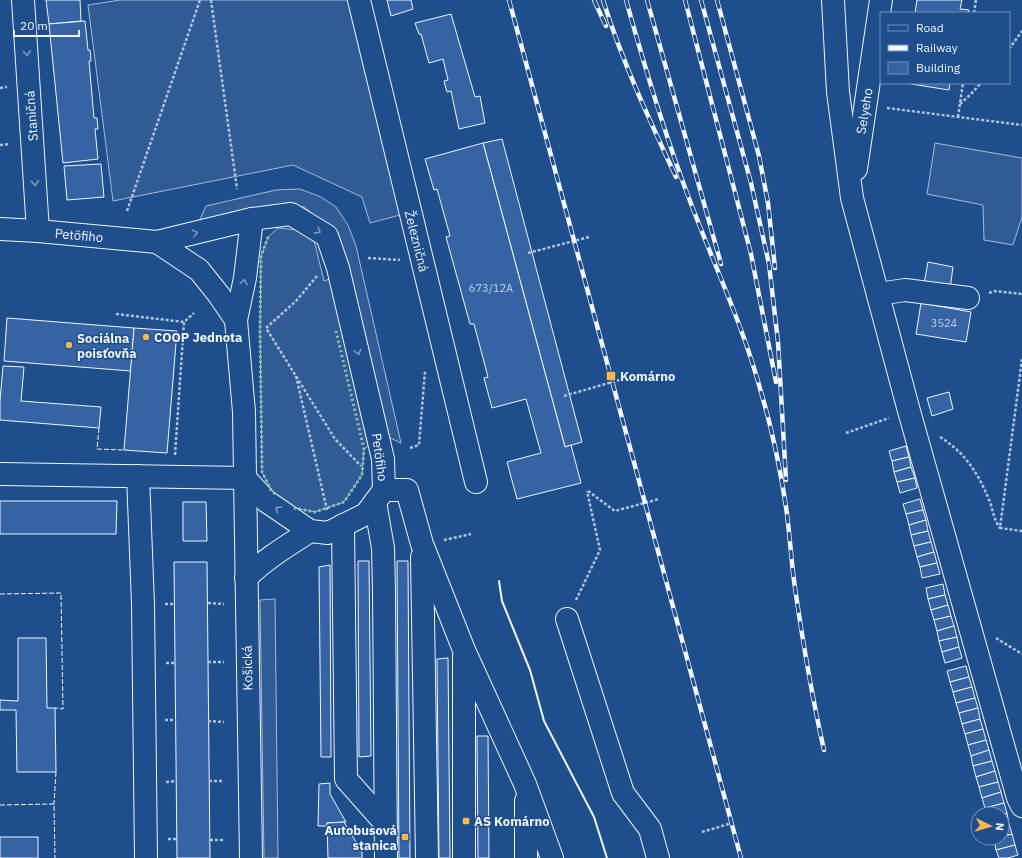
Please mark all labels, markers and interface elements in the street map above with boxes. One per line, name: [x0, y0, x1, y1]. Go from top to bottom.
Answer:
scale bar: [14, 12, 79, 38]
legend: [880, 12, 1010, 84]
text: 20 m: [20, 18, 48, 33]
text: Road: [916, 20, 944, 35]
text: Railway: [916, 40, 958, 55]
one-way arrow: [22, 50, 31, 56]
text: Building: [916, 60, 961, 75]
street label: Selyeho: [852, 87, 877, 135]
street label: Staničná: [21, 90, 42, 142]
one-way arrow: [31, 180, 40, 186]
street label: Železničná: [401, 209, 432, 274]
street label: Petöfiho: [54, 225, 104, 246]
one-way arrow: [314, 227, 321, 234]
one-way arrow: [191, 229, 198, 238]
one-way arrow: [240, 279, 248, 285]
house number: 673/12A: [469, 281, 513, 295]
house number: 3524: [931, 316, 958, 330]
place label: COOP Jednota: [154, 329, 242, 346]
place label: Sociálna poisťovňa: [77, 330, 137, 362]
marker: COOP Jednota: [141, 332, 151, 342]
marker: Sociálna poisťovňa: [64, 340, 74, 350]
one-way arrow: [353, 348, 362, 355]
place label: Komárno: [620, 368, 675, 385]
marker: Komárno: [605, 370, 617, 382]
street label: Petöfiho: [368, 432, 391, 482]
one-way arrow: [275, 507, 282, 514]
street label: Košická: [239, 645, 256, 691]
north arrow: [970, 806, 1010, 846]
place label: AS Komárno: [474, 813, 550, 830]
marker: AS Komárno: [461, 816, 471, 826]
place label: Autobusová stanica: [324, 822, 397, 854]
text: N: [993, 822, 1007, 831]
marker: Autobusová stanica: [400, 832, 410, 842]

